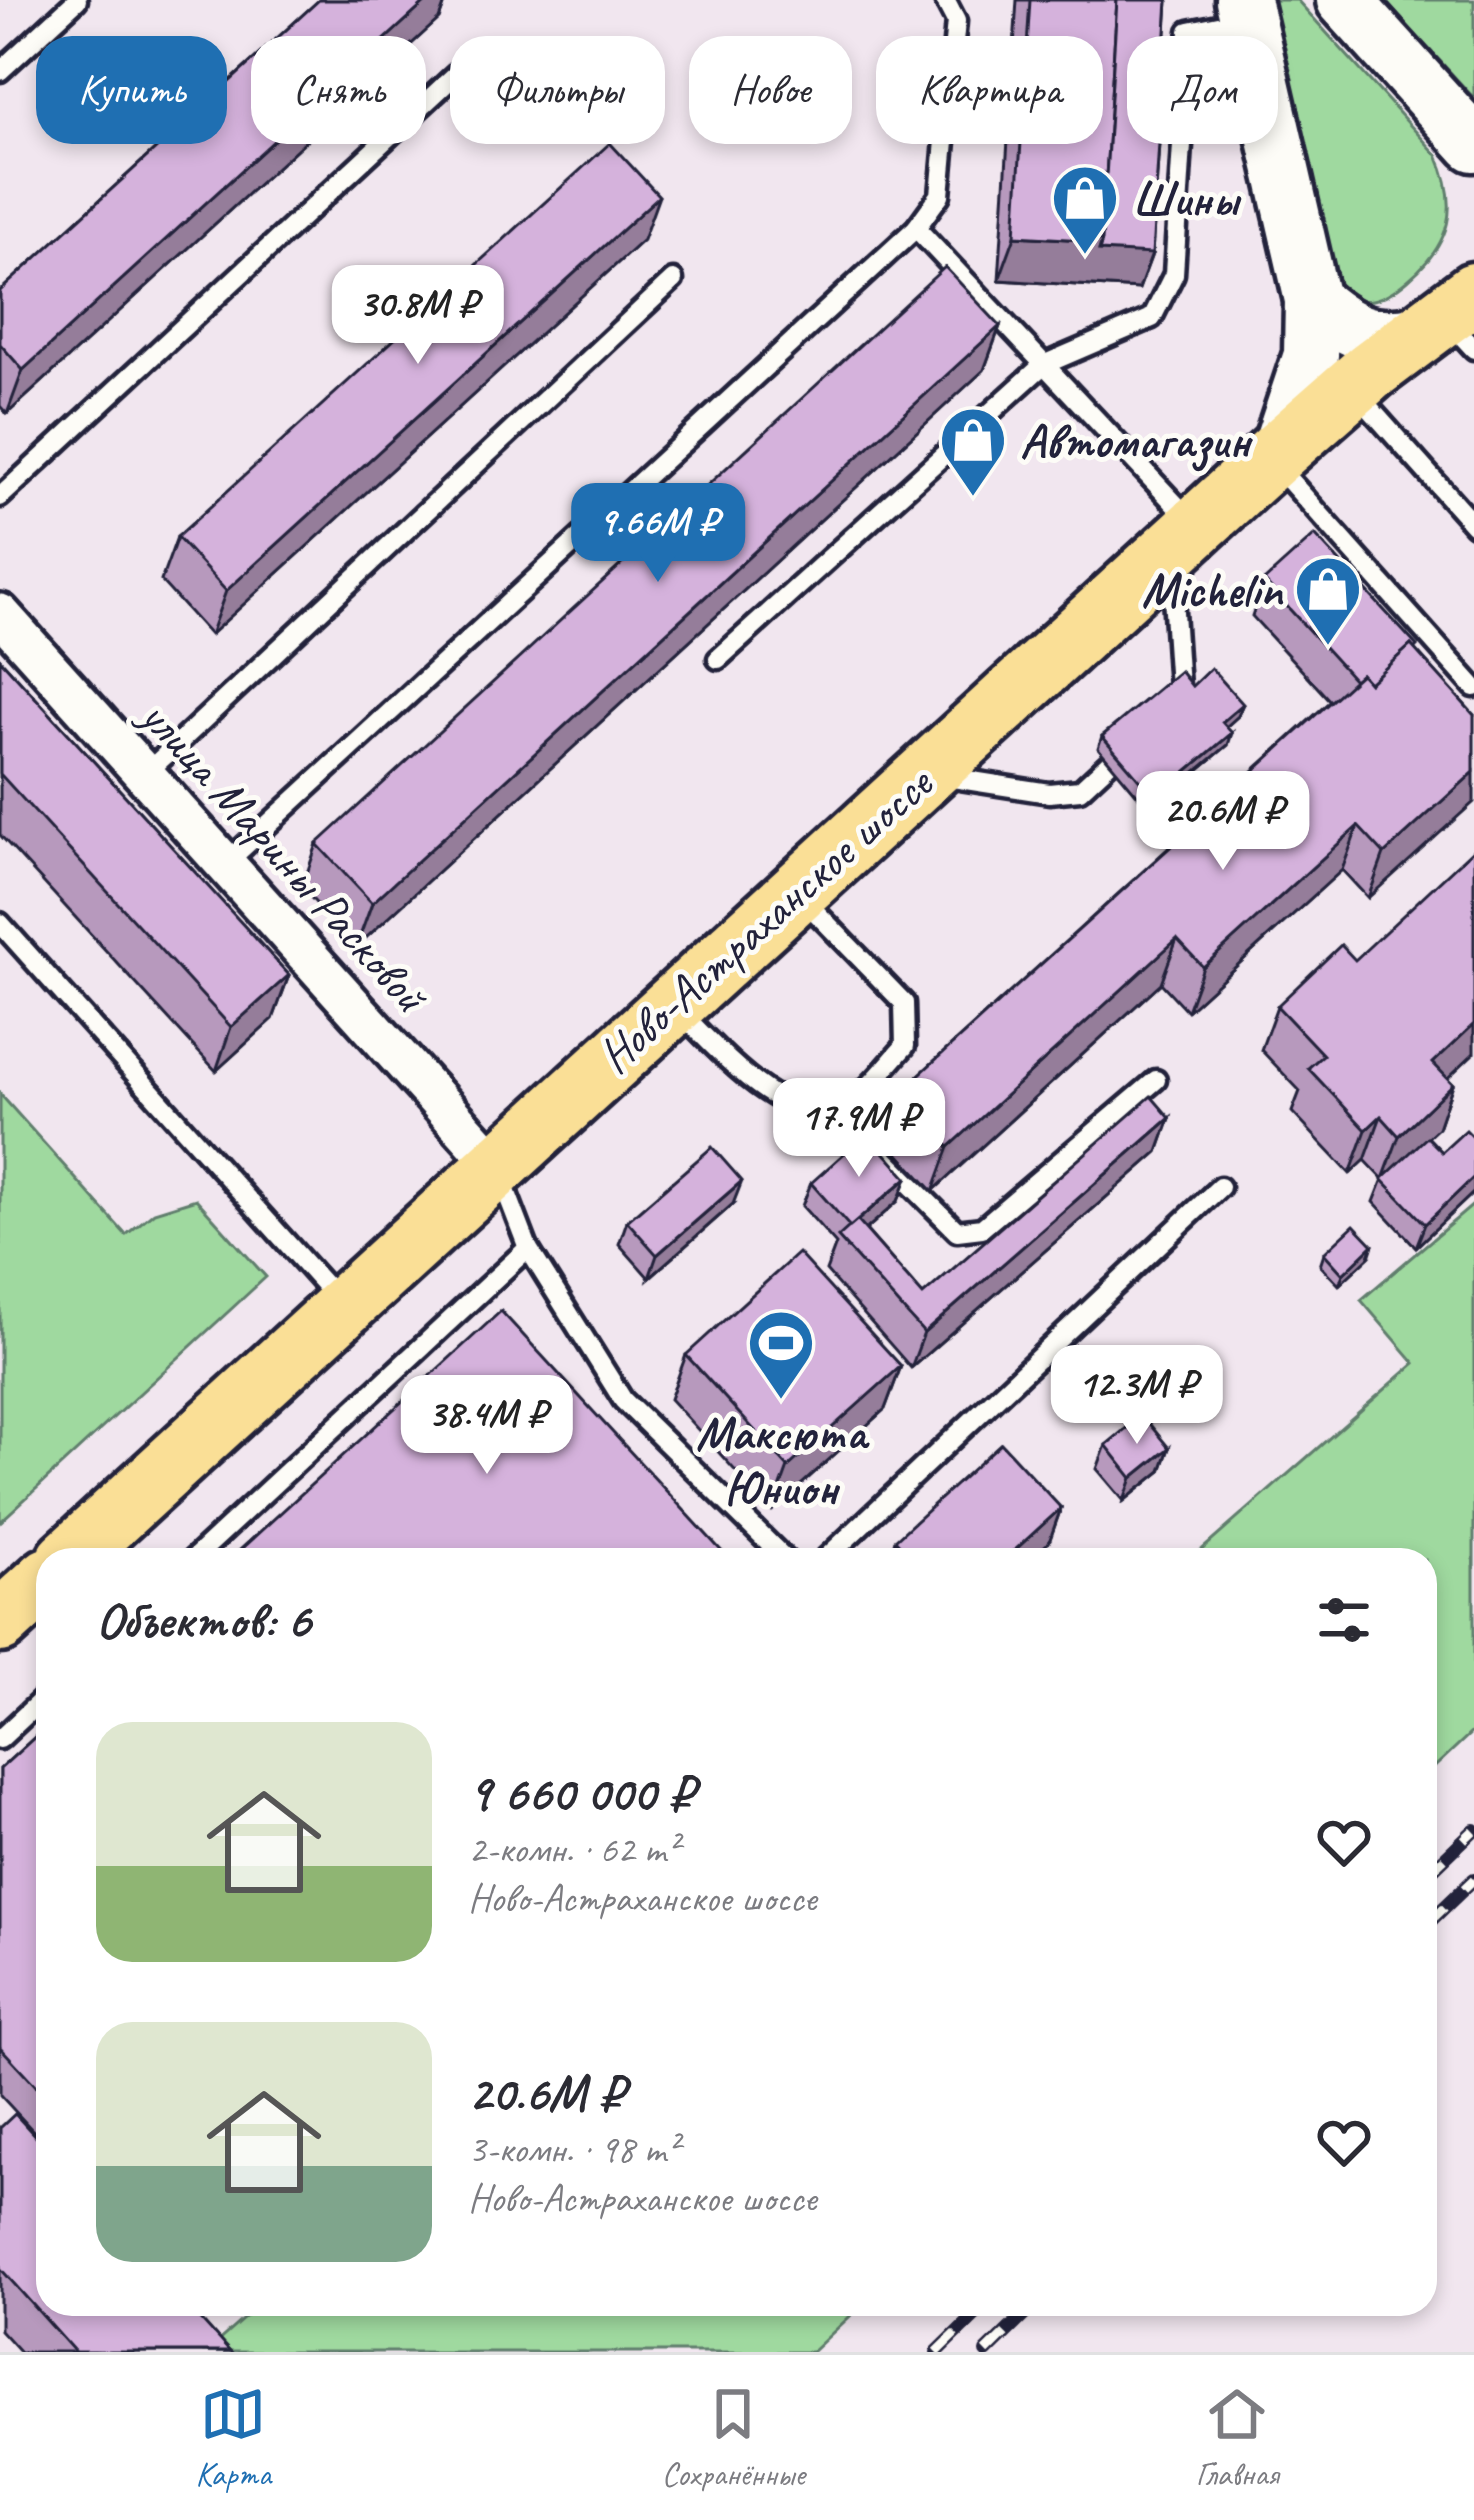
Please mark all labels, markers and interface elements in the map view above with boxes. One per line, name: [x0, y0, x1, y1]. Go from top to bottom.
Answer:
chip: Купить: [36, 36, 227, 144]
chip: Снять: [251, 36, 426, 144]
chip: Фильтры: [450, 36, 665, 144]
chip: Новое: [689, 36, 852, 144]
chip: Квартира: [876, 36, 1103, 144]
chip: Дом: [1127, 36, 1278, 144]
shop icon: Шины: [1050, 163, 1120, 257]
place label: Шины: [1132, 169, 1241, 229]
pin: 30.8M ₽: [307, 265, 529, 367]
text: 30.8M ₽: [359, 279, 477, 328]
shop icon: Автомагазин: [938, 405, 1008, 499]
place label: Автомагазин: [1020, 411, 1253, 472]
pin: 9.66M ₽: [547, 483, 769, 585]
text: 9.66M ₽: [598, 497, 718, 546]
shop icon: Michelin: [1293, 554, 1363, 648]
place label: Michelin: [1141, 560, 1284, 620]
street label: улица Марины Расковой: [126, 685, 442, 1027]
street label: Ново-Астраханское шоссе: [585, 752, 947, 1085]
pin: 20.6M ₽: [1112, 771, 1334, 873]
text: 20.6M ₽: [1163, 785, 1283, 834]
pin: 17.9M ₽: [748, 1078, 970, 1180]
text: 17.9M ₽: [800, 1092, 918, 1141]
sports icon: Максюта Юнион: [746, 1308, 816, 1402]
pin: 12.3M ₽: [1026, 1345, 1248, 1447]
text: 12.3M ₽: [1078, 1359, 1196, 1408]
pin: 38.4M ₽: [376, 1375, 598, 1477]
text: 38.4M ₽: [428, 1389, 546, 1438]
place label: Максюта Юнион: [696, 1403, 870, 1518]
icon: filters: [1311, 1587, 1377, 1653]
text: Объектов: 6: [96, 1588, 310, 1652]
text: 9 660 000 ₽: [468, 1761, 694, 1825]
icon: home: [192, 1770, 336, 1914]
icon: heart: [1311, 1809, 1377, 1875]
text: 2-комн. · 62 m²: [468, 1825, 678, 1874]
text: Ново-Астраханское шоссе: [468, 1874, 816, 1923]
text: 20.6M ₽: [468, 2061, 624, 2125]
icon: home: [192, 2070, 336, 2214]
icon: heart: [1311, 2109, 1377, 2175]
text: 3-комн. · 98 m²: [468, 2125, 678, 2174]
text: Ново-Астраханское шоссе: [468, 2174, 816, 2223]
tab: Карта: [195, 2381, 271, 2495]
tab: Сохранённые: [662, 2381, 805, 2495]
tab: Главная: [1196, 2381, 1279, 2495]

